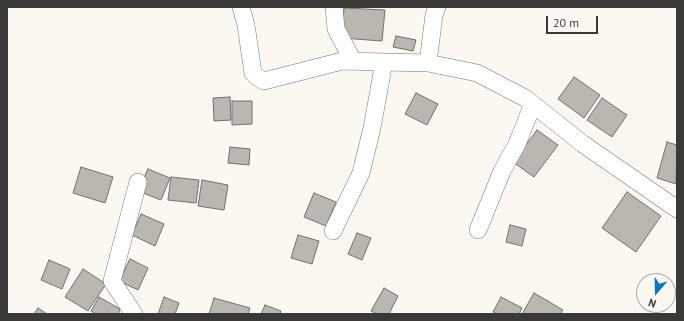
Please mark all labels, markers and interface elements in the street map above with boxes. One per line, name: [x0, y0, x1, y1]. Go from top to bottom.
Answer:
scale bar: [548, 8, 600, 34]
text: 20 m: [553, 15, 579, 30]
north arrow: [636, 273, 676, 313]
text: N: [646, 296, 658, 311]

